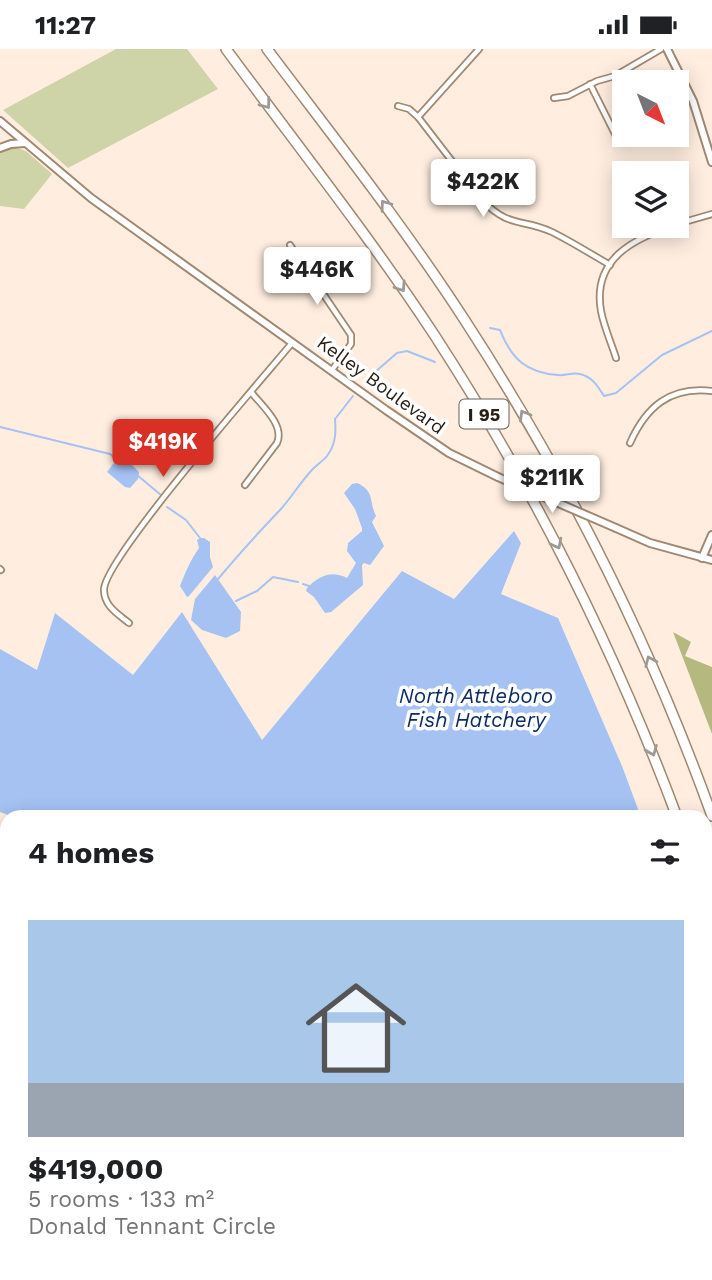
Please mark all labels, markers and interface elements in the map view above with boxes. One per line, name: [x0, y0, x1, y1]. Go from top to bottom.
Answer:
text: 11:27: [35, 10, 96, 40]
north arrow: [612, 70, 690, 147]
map controls: [612, 70, 689, 238]
one-way arrow: [258, 96, 271, 108]
pin: $422K: [434, 159, 532, 219]
button: layers: [612, 161, 689, 238]
text: $422K: [447, 168, 519, 195]
one-way arrow: [381, 201, 393, 213]
pin: $446K: [268, 247, 366, 307]
text: $446K: [280, 256, 354, 283]
one-way arrow: [393, 279, 406, 292]
street label: Kelley Boulevard: [313, 331, 449, 439]
road number: I 95: [460, 400, 508, 429]
one-way arrow: [519, 410, 532, 423]
pin: $419K: [114, 419, 212, 479]
text: $419K: [128, 428, 198, 455]
pin: $211K: [503, 455, 601, 515]
text: $211K: [520, 464, 584, 491]
one-way arrow: [548, 537, 562, 549]
one-way arrow: [644, 656, 658, 668]
water label: North Attleboro Fish Hatchery: [399, 683, 553, 732]
one-way arrow: [643, 744, 657, 756]
icon: filters: [646, 833, 684, 871]
text: 4 homes: [28, 835, 154, 870]
icon: home: [293, 965, 419, 1091]
text: $419,000: [28, 1151, 164, 1186]
text: 5 rooms · 133 m²: [28, 1186, 214, 1213]
text: Donald Tennant Circle: [28, 1213, 276, 1240]

